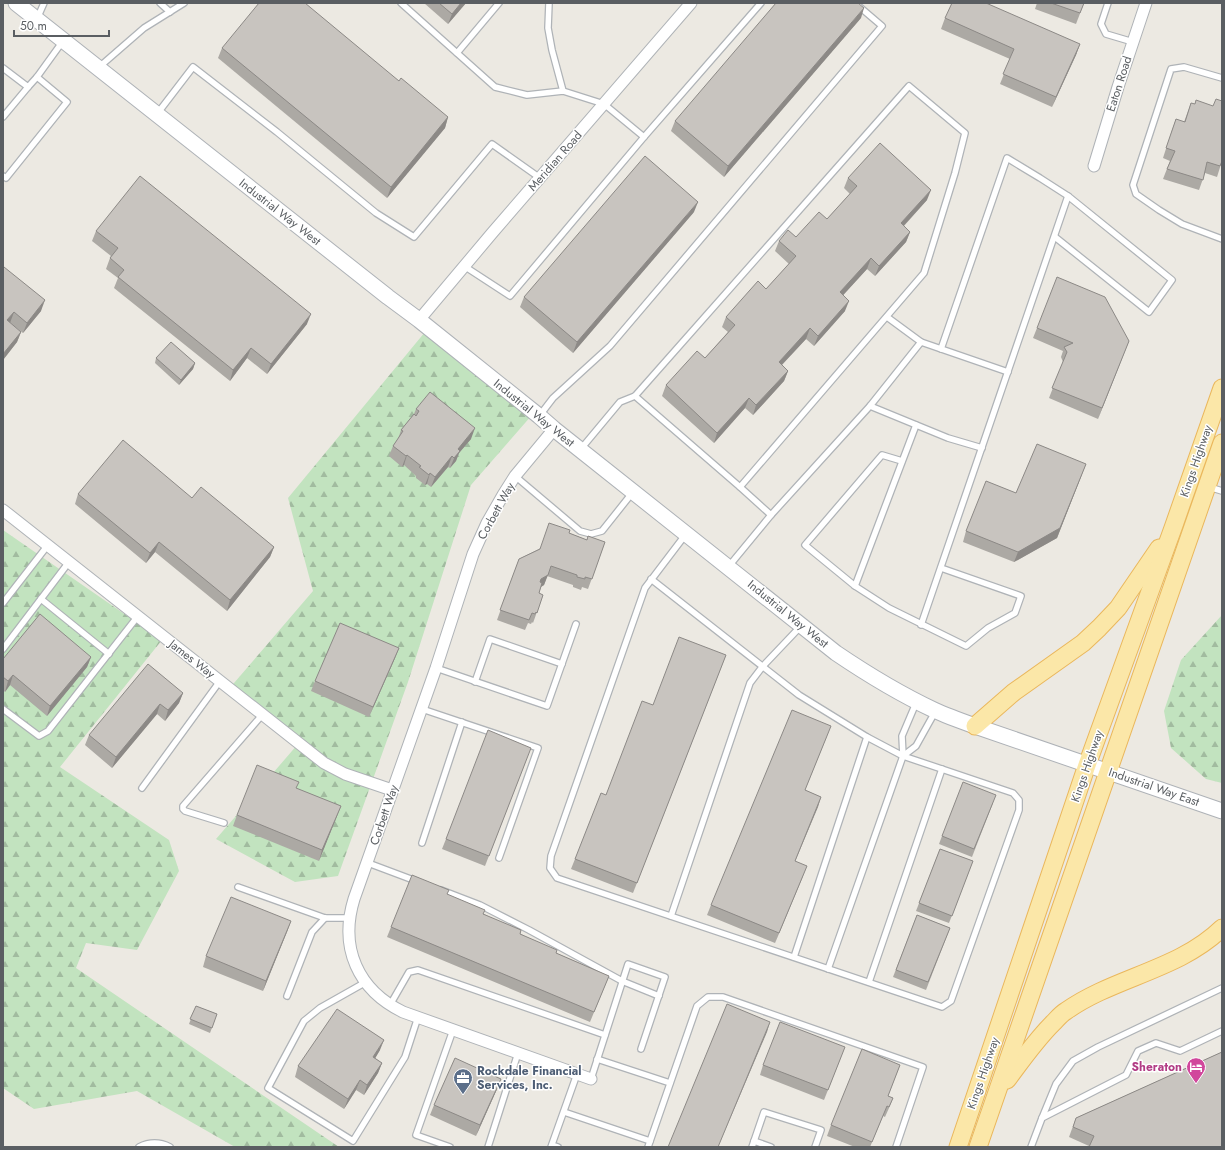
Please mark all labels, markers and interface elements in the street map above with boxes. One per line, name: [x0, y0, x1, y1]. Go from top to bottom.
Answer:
scale bar: [14, 12, 109, 38]
text: 50 m: [20, 17, 47, 35]
street label: Eaton Road: [1102, 54, 1136, 114]
street label: Meridian Road: [524, 127, 586, 195]
street label: Industrial Way West: [235, 174, 325, 250]
street label: Industrial Way West: [490, 375, 578, 451]
street label: Kings Highway: [1175, 422, 1217, 500]
street label: Corbett Way: [473, 478, 519, 543]
street label: Industrial Way West: [744, 576, 832, 652]
street label: James Way: [163, 634, 219, 683]
street label: Kings Highway: [1066, 727, 1108, 805]
street label: Industrial Way East: [1106, 763, 1202, 811]
street label: Corbett Way: [365, 782, 403, 848]
street label: Kings Highway: [962, 1034, 1004, 1112]
hotel icon: Sheraton: [1185, 1056, 1207, 1084]
place label: Sheraton: [1132, 1058, 1182, 1076]
place label: Rockdale Financial Services, Inc.: [477, 1062, 581, 1094]
office icon: Rockdale Financial Services, Inc.: [452, 1067, 474, 1095]

